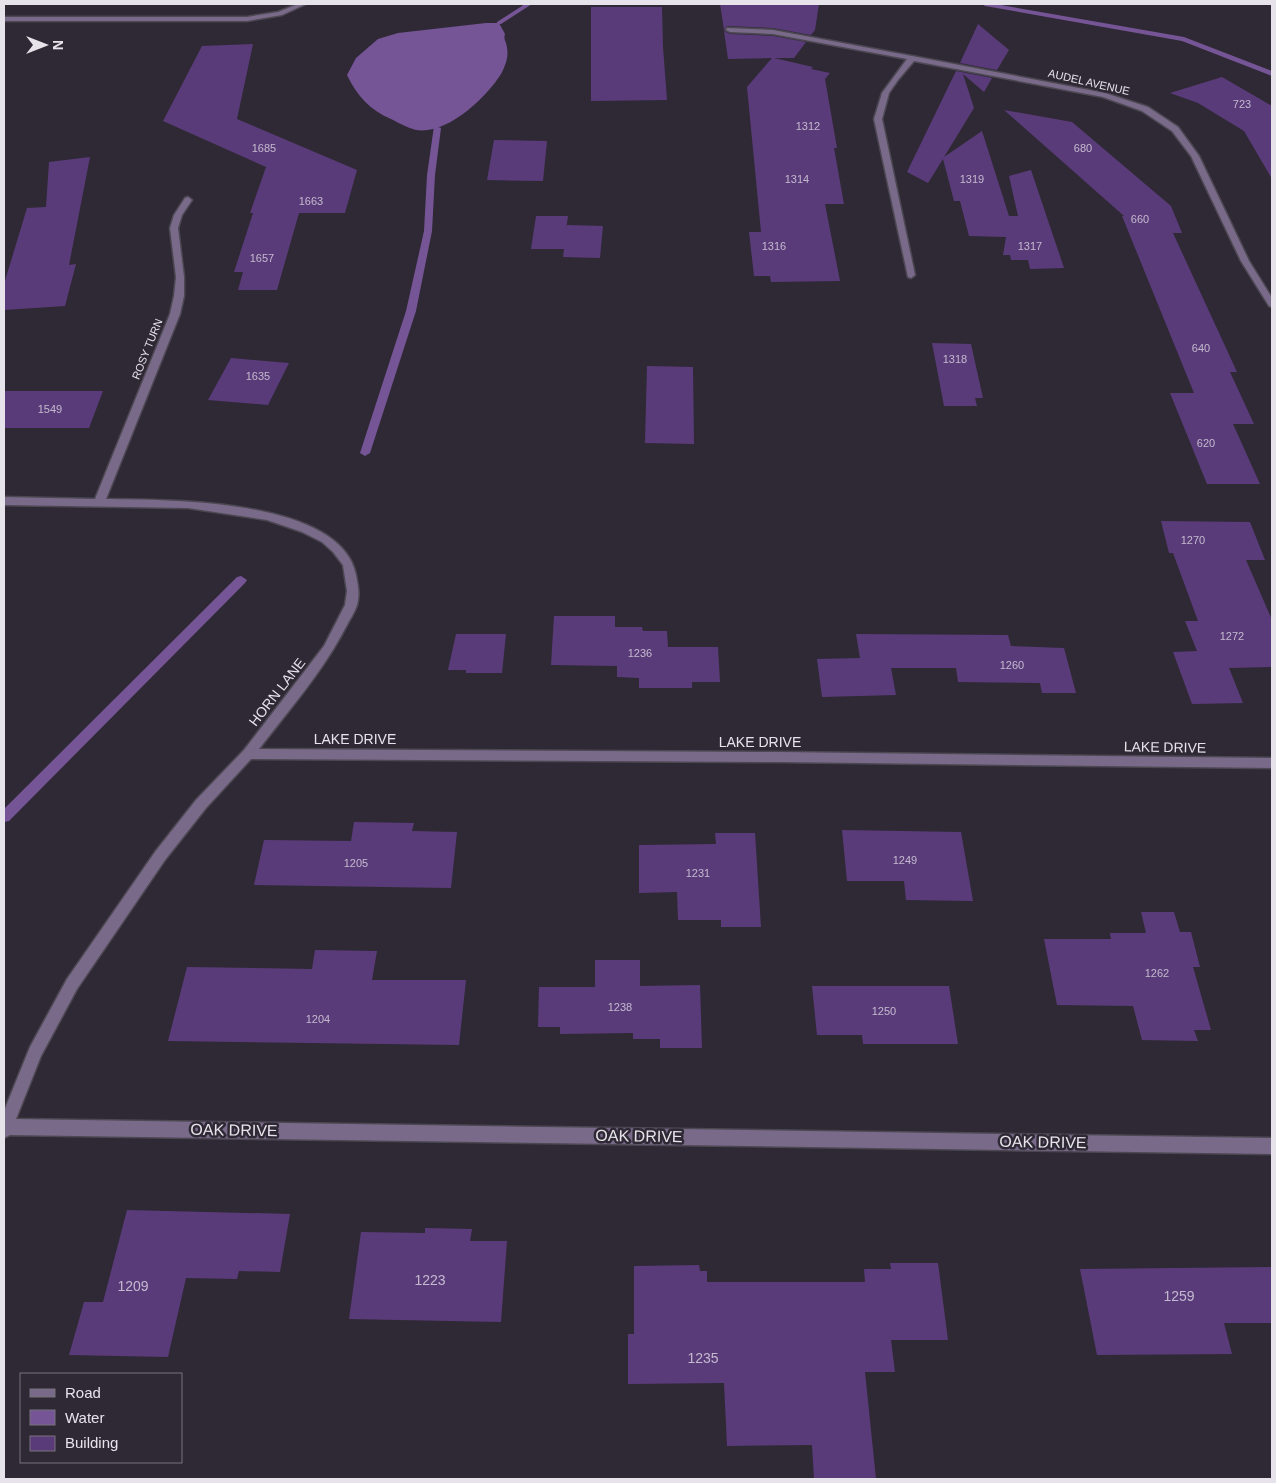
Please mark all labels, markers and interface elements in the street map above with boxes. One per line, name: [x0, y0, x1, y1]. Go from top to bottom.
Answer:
north arrow: [20, 20, 70, 70]
text: N: [50, 40, 66, 50]
street label: AUDEL AVENUE: [1047, 67, 1131, 97]
house number: 723: [1233, 98, 1251, 110]
house number: 1312: [796, 120, 820, 132]
house number: 1685: [252, 142, 276, 154]
house number: 680: [1074, 142, 1092, 154]
house number: 1314: [785, 173, 809, 185]
house number: 1319: [960, 173, 984, 185]
house number: 1663: [299, 195, 323, 207]
house number: 660: [1131, 213, 1149, 225]
house number: 1316: [762, 240, 786, 252]
house number: 1317: [1018, 240, 1042, 252]
house number: 1657: [250, 252, 274, 264]
street label: ROSY TURN: [129, 317, 165, 381]
house number: 640: [1192, 342, 1210, 354]
house number: 1318: [943, 353, 967, 365]
house number: 1635: [246, 370, 270, 382]
house number: 1549: [38, 403, 62, 415]
house number: 620: [1197, 437, 1215, 449]
house number: 1270: [1181, 534, 1205, 546]
house number: 1272: [1220, 630, 1244, 642]
house number: 1236: [628, 647, 652, 659]
street label: HORN LANE: [246, 655, 308, 729]
house number: 1260: [1000, 659, 1024, 671]
street label: LAKE DRIVE: [314, 731, 396, 747]
street label: LAKE DRIVE: [719, 734, 801, 750]
street label: LAKE DRIVE: [1124, 738, 1206, 756]
house number: 1249: [893, 854, 917, 866]
house number: 1205: [344, 857, 368, 869]
house number: 1231: [686, 867, 710, 879]
house number: 1262: [1145, 967, 1169, 979]
house number: 1238: [608, 1001, 632, 1013]
house number: 1250: [872, 1005, 896, 1017]
house number: 1204: [306, 1013, 330, 1025]
street label: OAK DRIVE: [190, 1121, 278, 1139]
street label: OAK DRIVE: [595, 1127, 683, 1145]
street label: OAK DRIVE: [999, 1133, 1087, 1151]
house number: 1223: [414, 1272, 446, 1288]
house number: 1209: [117, 1278, 149, 1294]
house number: 1259: [1163, 1288, 1195, 1304]
house number: 1235: [687, 1350, 719, 1366]
legend: [20, 1373, 182, 1463]
text: Road: [65, 1384, 101, 1401]
text: Water: [65, 1409, 104, 1426]
text: Building: [65, 1434, 118, 1451]

